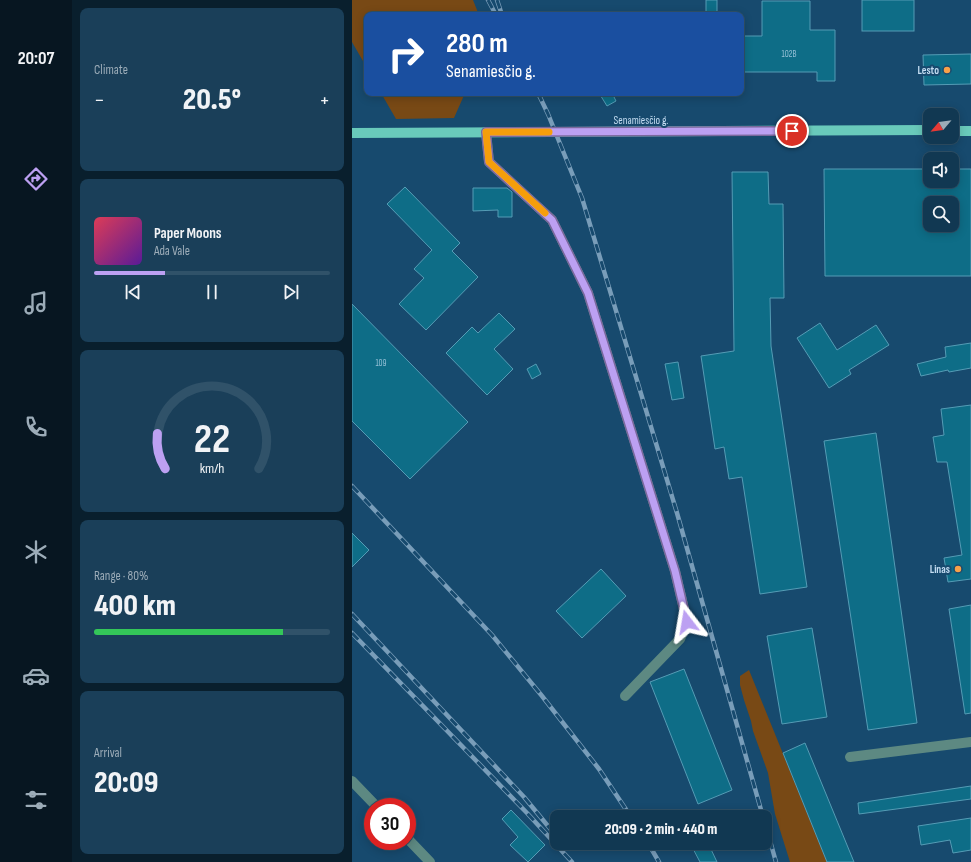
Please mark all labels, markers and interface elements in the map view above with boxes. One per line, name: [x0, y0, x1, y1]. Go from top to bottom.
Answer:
text: 280 m: [446, 27, 508, 60]
icon: right: [380, 28, 432, 80]
text: 20:07: [18, 48, 54, 69]
house number: 102B: [782, 49, 796, 60]
text: Senamiesčio g.: [446, 61, 536, 82]
text: Climate: [94, 62, 128, 78]
place label: Lesto: [917, 64, 939, 77]
marker: Lesto: [942, 65, 952, 75]
text: 20.5°: [183, 82, 241, 118]
text: −: [94, 87, 105, 114]
text: +: [319, 87, 330, 114]
north arrow: [923, 108, 959, 144]
map controls: [923, 108, 959, 232]
street label: Senamiesčio g.: [614, 114, 668, 127]
pin: [775, 114, 809, 148]
icon: arrive: [781, 120, 803, 142]
button: sound: [923, 152, 959, 188]
icon: directions: [22, 165, 50, 193]
button: search: [923, 196, 959, 232]
text: Paper Moons: [154, 224, 222, 243]
text: Ada Vale: [154, 243, 190, 259]
icon: previous: [122, 281, 144, 303]
icon: pause: [201, 281, 223, 303]
icon: next: [280, 281, 302, 303]
icon: music: [22, 289, 50, 317]
house number: 109: [375, 358, 387, 369]
icon: phone: [22, 413, 50, 441]
text: 22: [194, 415, 230, 464]
text: km/h: [200, 460, 224, 477]
icon: climate: [22, 538, 50, 566]
place label: Linas: [930, 563, 950, 576]
marker: Linas: [953, 564, 963, 574]
text: Range · 80%: [94, 568, 148, 584]
text: 400 km: [94, 588, 176, 624]
position arrow: [666, 601, 708, 643]
icon: car: [22, 662, 50, 690]
text: Arrival: [94, 745, 122, 761]
text: 20:09: [94, 765, 158, 801]
icon: filters: [22, 786, 50, 814]
speed limit sign: 30: [364, 798, 416, 850]
text: 20:09 · 2 min · 440 m: [605, 820, 717, 839]

